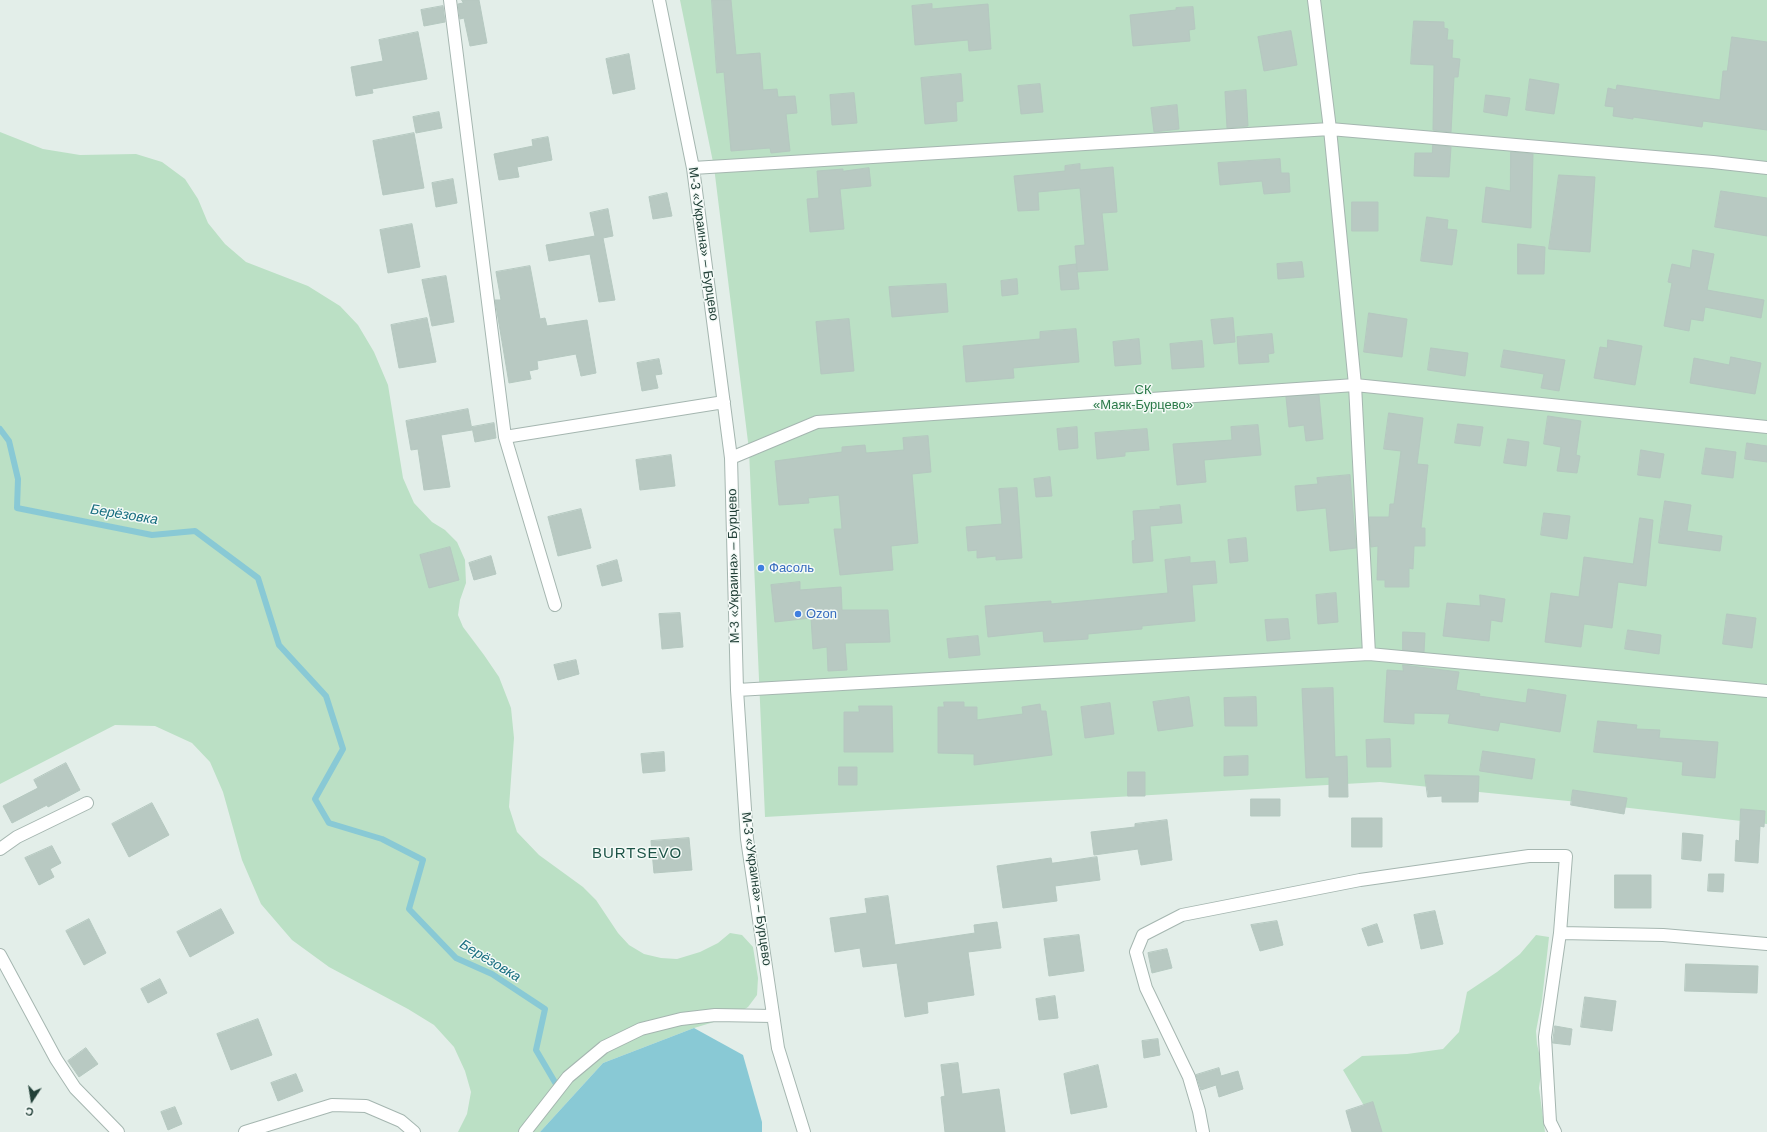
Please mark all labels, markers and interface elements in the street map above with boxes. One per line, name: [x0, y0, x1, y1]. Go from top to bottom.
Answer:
street label: М-3 «Украина» – Бурцево: [685, 166, 721, 322]
park label: СК «Маяк-Бурцево»: [1093, 382, 1193, 413]
street label: М-3 «Украина» – Бурцево: [725, 488, 743, 644]
water label: Берёзовка: [89, 501, 159, 529]
place label: Фасоль: [769, 560, 814, 576]
marker: Фасоль: [756, 563, 766, 573]
place label: Ozon: [806, 606, 837, 622]
marker: Ozon: [793, 609, 803, 619]
street label: М-3 «Украина» – Бурцево: [738, 811, 774, 967]
district label: BURTSEVO: [592, 845, 682, 863]
water label: Берёзовка: [456, 936, 524, 986]
north arrow: [12, 1080, 52, 1120]
text: С: [24, 1105, 35, 1118]

